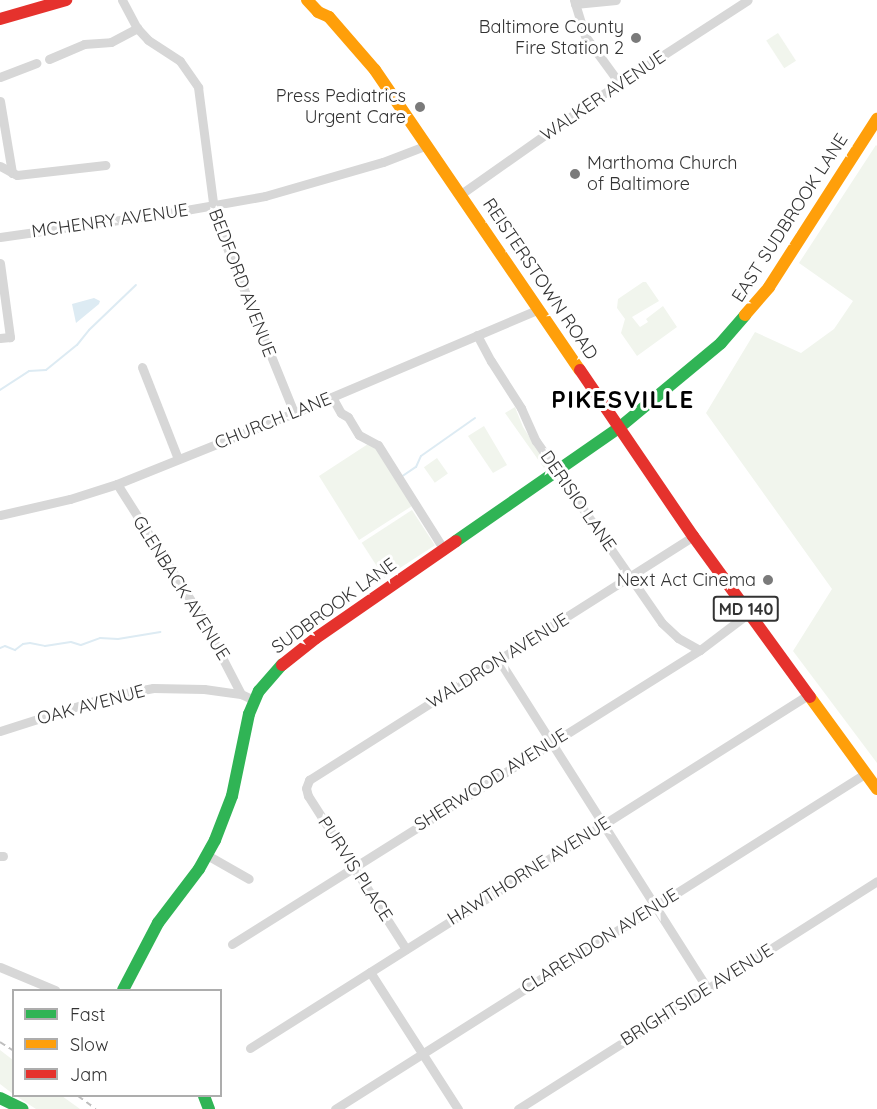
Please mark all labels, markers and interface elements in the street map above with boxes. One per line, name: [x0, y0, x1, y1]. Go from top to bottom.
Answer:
place label: Baltimore County Fire Station 2: [479, 17, 624, 60]
marker: Baltimore County Fire Station 2: [629, 31, 643, 45]
street label: WALKER AVENUE: [536, 46, 670, 146]
place label: Press Pediatrics Urgent Care: [276, 86, 406, 128]
marker: Press Pediatrics Urgent Care: [411, 98, 429, 116]
street label: EAST SUDBROOK LANE: [727, 130, 853, 306]
place label: Marthoma Church of Baltimore: [587, 153, 737, 195]
marker: Marthoma Church of Baltimore: [568, 167, 582, 181]
street label: REISTERSTOWN ROAD: [478, 194, 602, 364]
street label: MCHENRY AVENUE: [30, 199, 190, 243]
street label: BEDFORD AVENUE: [204, 206, 280, 360]
district label: PIKESVILLE: [551, 386, 695, 414]
street label: CHURCH LANE: [212, 388, 334, 454]
street label: DERISIO LANE: [535, 447, 621, 555]
street label: GLENBACK AVENUE: [128, 512, 234, 664]
street label: SUDBROOK LANE: [268, 554, 400, 658]
place label: Next Act Cinema: [617, 569, 756, 591]
marker: Next Act Cinema: [761, 573, 775, 587]
road number: MD 140: [712, 596, 780, 622]
street label: WALDRON AVENUE: [423, 609, 573, 713]
street label: OAK AVENUE: [35, 680, 147, 730]
street label: SHERWOOD AVENUE: [410, 724, 572, 836]
street label: HAWTHORNE AVENUE: [444, 812, 614, 930]
street label: PURVIS PLACE: [313, 813, 397, 925]
street label: CLARENDON AVENUE: [517, 884, 683, 998]
street label: BRIGHTSIDE AVENUE: [617, 939, 777, 1051]
legend: [12, 989, 222, 1097]
text: Fast: [70, 1003, 105, 1026]
text: Slow: [70, 1033, 108, 1056]
text: Jam: [70, 1063, 108, 1086]

